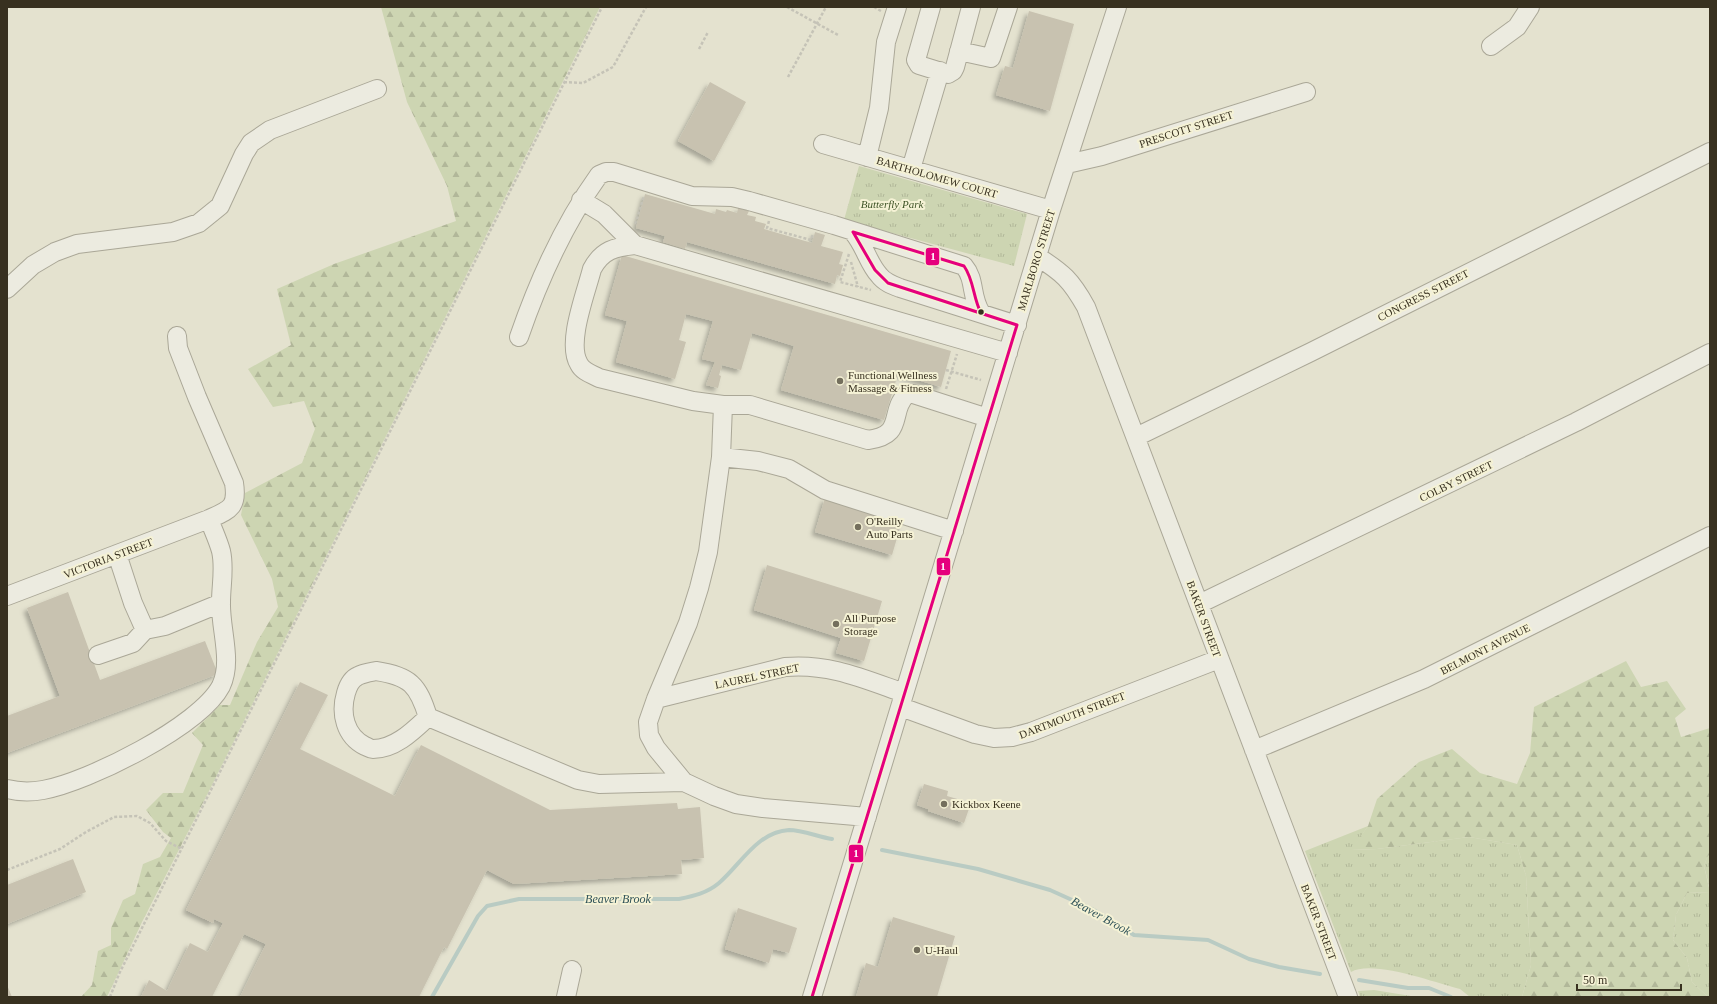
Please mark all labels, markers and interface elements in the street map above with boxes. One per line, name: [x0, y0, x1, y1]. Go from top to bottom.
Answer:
street label: PRESCOTT STREET: [1138, 108, 1235, 150]
street label: BARTHOLOMEW COURT: [875, 154, 999, 200]
park label: Butterfly Park: [861, 198, 924, 210]
street label: MARLBORO STREET: [1015, 208, 1057, 312]
line badge: 1: [925, 247, 940, 266]
text: 1: [930, 250, 936, 262]
street label: CONGRESS STREET: [1375, 267, 1471, 323]
unlabelled marker: [976, 307, 986, 317]
place label: Functional Wellness Massage & Fitness: [848, 369, 937, 394]
marker: Functional Wellness Massage & Fitness: [835, 376, 845, 386]
street label: COLBY STREET: [1417, 458, 1495, 504]
place label: O'Reilly Auto Parts: [866, 515, 913, 540]
marker: O'Reilly Auto Parts: [853, 522, 863, 532]
street label: VICTORIA STREET: [62, 535, 155, 581]
line badge: 1: [936, 557, 951, 576]
text: 1: [940, 560, 946, 572]
street label: BAKER STREET: [1185, 579, 1223, 659]
place label: All Purpose Storage: [844, 612, 896, 637]
marker: All Purpose Storage: [831, 619, 841, 629]
street label: BELMONT AVENUE: [1438, 621, 1532, 677]
street label: LAUREL STREET: [714, 661, 801, 691]
street label: DARTMOUTH STREET: [1017, 689, 1127, 741]
place label: Kickbox Keene: [952, 798, 1021, 810]
marker: Kickbox Keene: [939, 799, 949, 809]
line badge: 1: [848, 844, 864, 863]
text: 1: [853, 847, 859, 859]
street label: BAKER STREET: [1299, 882, 1339, 962]
water label: Beaver Brook: [585, 892, 652, 906]
water label: Beaver Brook: [1069, 894, 1134, 938]
place label: U-Haul: [925, 944, 958, 956]
marker: U-Haul: [912, 945, 922, 955]
scale bar: [1577, 966, 1681, 992]
text: 50 m: [1583, 973, 1608, 987]

